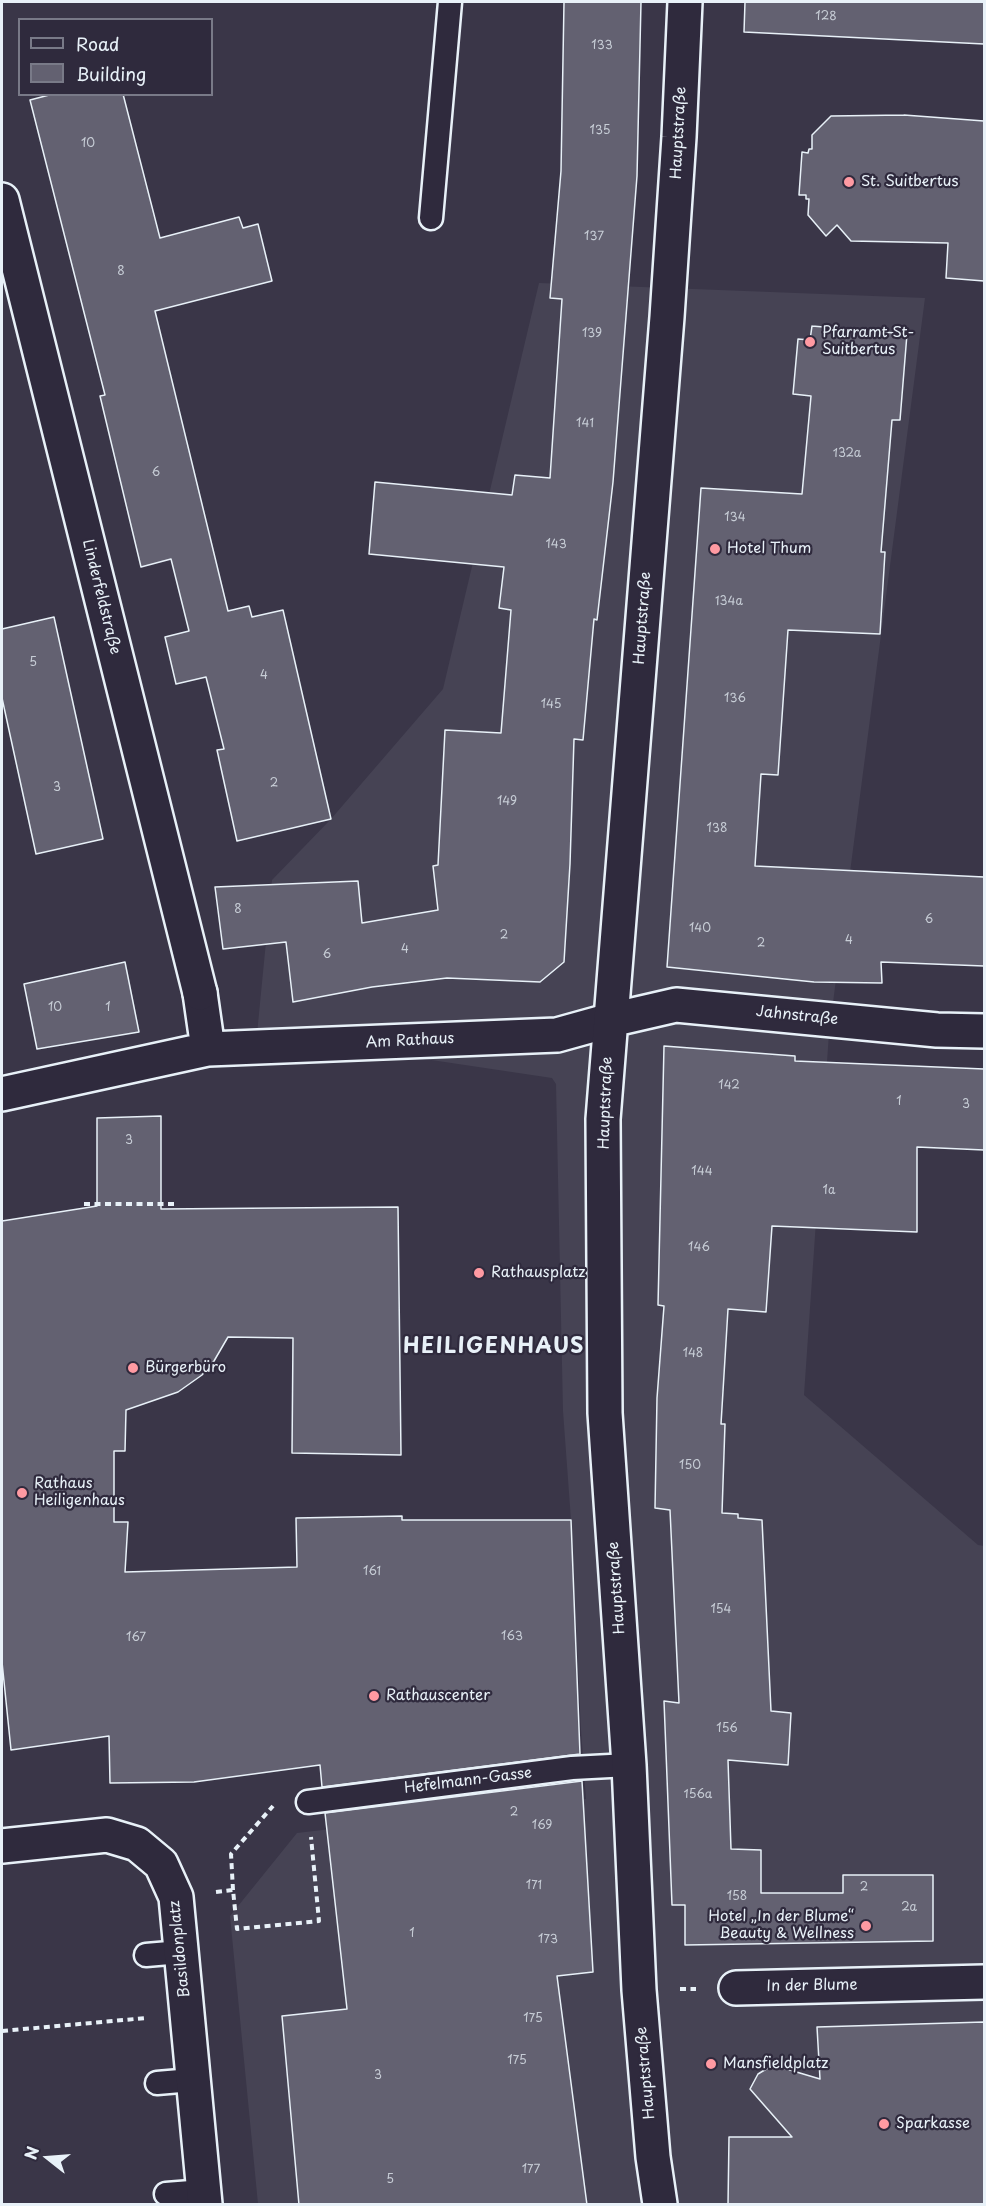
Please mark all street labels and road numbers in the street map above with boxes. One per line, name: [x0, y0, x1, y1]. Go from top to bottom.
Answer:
street label: Hauptstraße: [668, 86, 690, 180]
street label: Linderfeldstraße: [78, 538, 124, 656]
street label: Hauptstraße: [631, 571, 655, 665]
street label: Jahnstraße: [755, 1003, 839, 1029]
street label: Am Rathaus: [365, 1030, 455, 1052]
street label: Hauptstraße: [595, 1056, 617, 1150]
street label: Hauptstraße: [605, 1541, 629, 1635]
street label: Hefelmann-Gasse: [403, 1764, 533, 1798]
street label: Basildonplatz: [166, 1900, 194, 1998]
street label: In der Blume: [766, 1976, 858, 1996]
street label: Hauptstraße: [633, 2026, 659, 2120]

